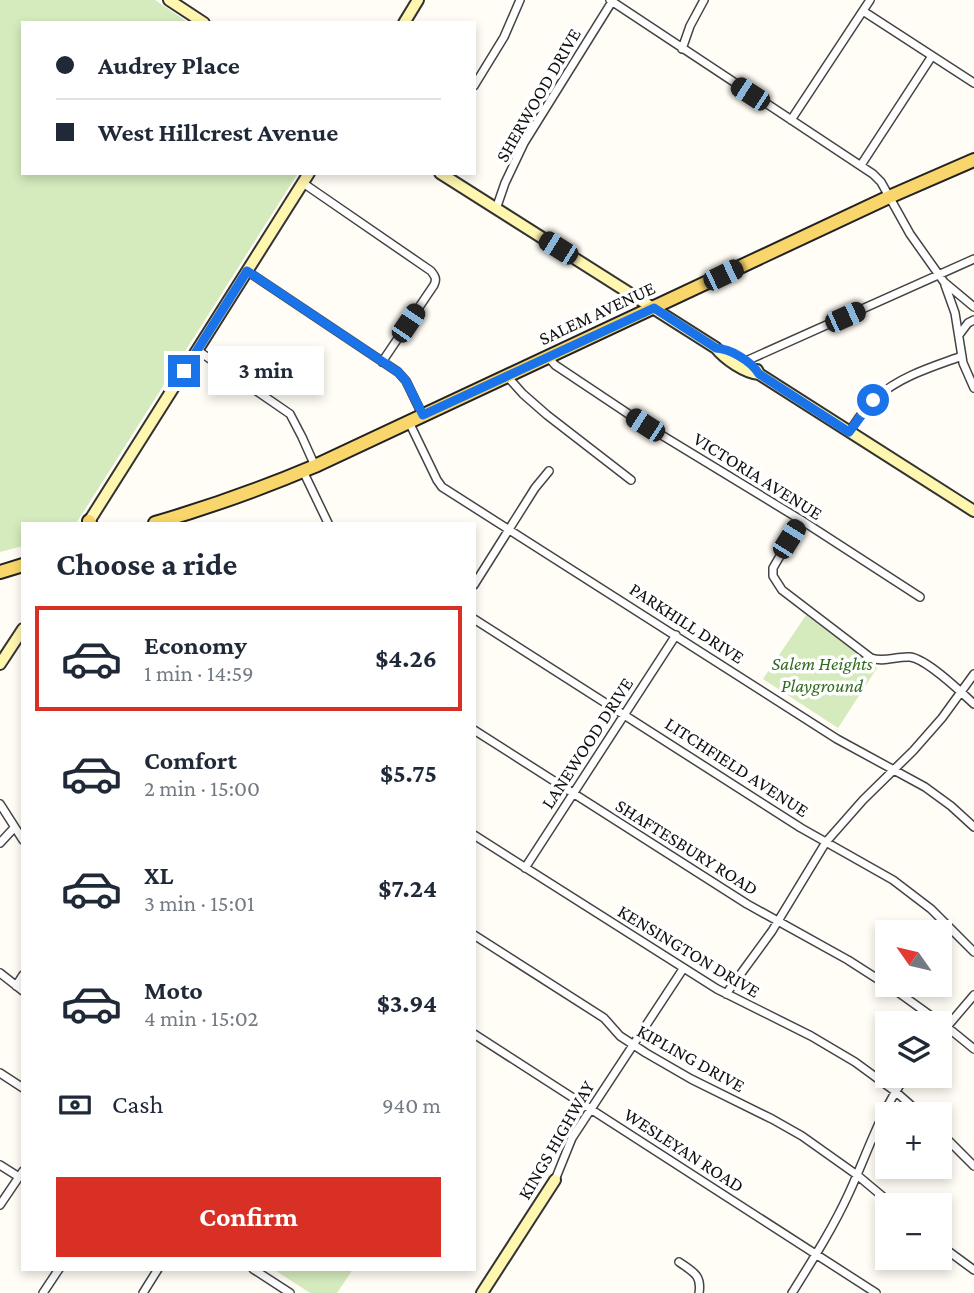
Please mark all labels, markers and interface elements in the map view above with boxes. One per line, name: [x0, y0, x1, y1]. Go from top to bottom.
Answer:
street label: SHERWOOD DRIVE: [491, 24, 585, 166]
text: Audrey Place: [98, 51, 240, 80]
car: [727, 74, 774, 114]
text: West Hillcrest Avenue: [98, 118, 338, 147]
car: [535, 228, 582, 268]
car: [700, 256, 747, 294]
street label: SALEM AVENUE: [536, 277, 658, 349]
car: [822, 299, 869, 335]
car: [388, 300, 429, 346]
callout: 3 min: [208, 346, 324, 396]
route end: [168, 355, 200, 387]
text: 3 min: [238, 357, 294, 383]
route start: [857, 384, 889, 416]
car: [622, 405, 669, 445]
street label: VICTORIA AVENUE: [690, 428, 826, 524]
car: [769, 516, 810, 562]
text: Choose a ride: [56, 546, 237, 582]
street label: PARKHILL DRIVE: [626, 578, 748, 668]
icon: car: [60, 627, 123, 690]
text: Economy: [144, 631, 247, 660]
text: $4.26: [375, 644, 437, 673]
park label: Salem Heights Playground: [771, 653, 873, 696]
text: 1 min · 14:59: [144, 660, 254, 686]
street label: LANEWOOD DRIVE: [537, 674, 637, 812]
street label: LITCHFIELD AVENUE: [661, 713, 813, 821]
icon: car: [60, 742, 123, 805]
text: Comfort: [144, 746, 237, 775]
text: $5.75: [380, 759, 437, 788]
text: 2 min · 15:00: [144, 775, 260, 801]
street label: SHAFTESBURY ROAD: [612, 795, 762, 899]
icon: car: [60, 857, 123, 920]
text: XL: [144, 861, 173, 890]
text: $7.24: [378, 874, 437, 903]
text: 3 min · 15:01: [144, 890, 255, 916]
street label: KENSINGTON DRIVE: [614, 900, 764, 1002]
north arrow: [875, 920, 952, 998]
map controls: [875, 920, 952, 1270]
icon: car: [60, 972, 123, 1035]
text: Moto: [144, 976, 203, 1005]
text: $3.94: [377, 989, 437, 1018]
text: 4 min · 15:02: [144, 1005, 259, 1031]
button: layers: [875, 1011, 952, 1088]
street label: KIPLING DRIVE: [634, 1020, 748, 1096]
street label: KINGS HIGHWAY: [514, 1076, 599, 1203]
icon: cash: [56, 1086, 94, 1124]
text: Cash: [112, 1090, 163, 1119]
text: 940 m: [382, 1092, 441, 1118]
button: +: [875, 1102, 952, 1179]
street label: WESLEYAN ROAD: [620, 1103, 748, 1197]
button: Confirm: [56, 1177, 441, 1257]
button: −: [875, 1193, 952, 1270]

